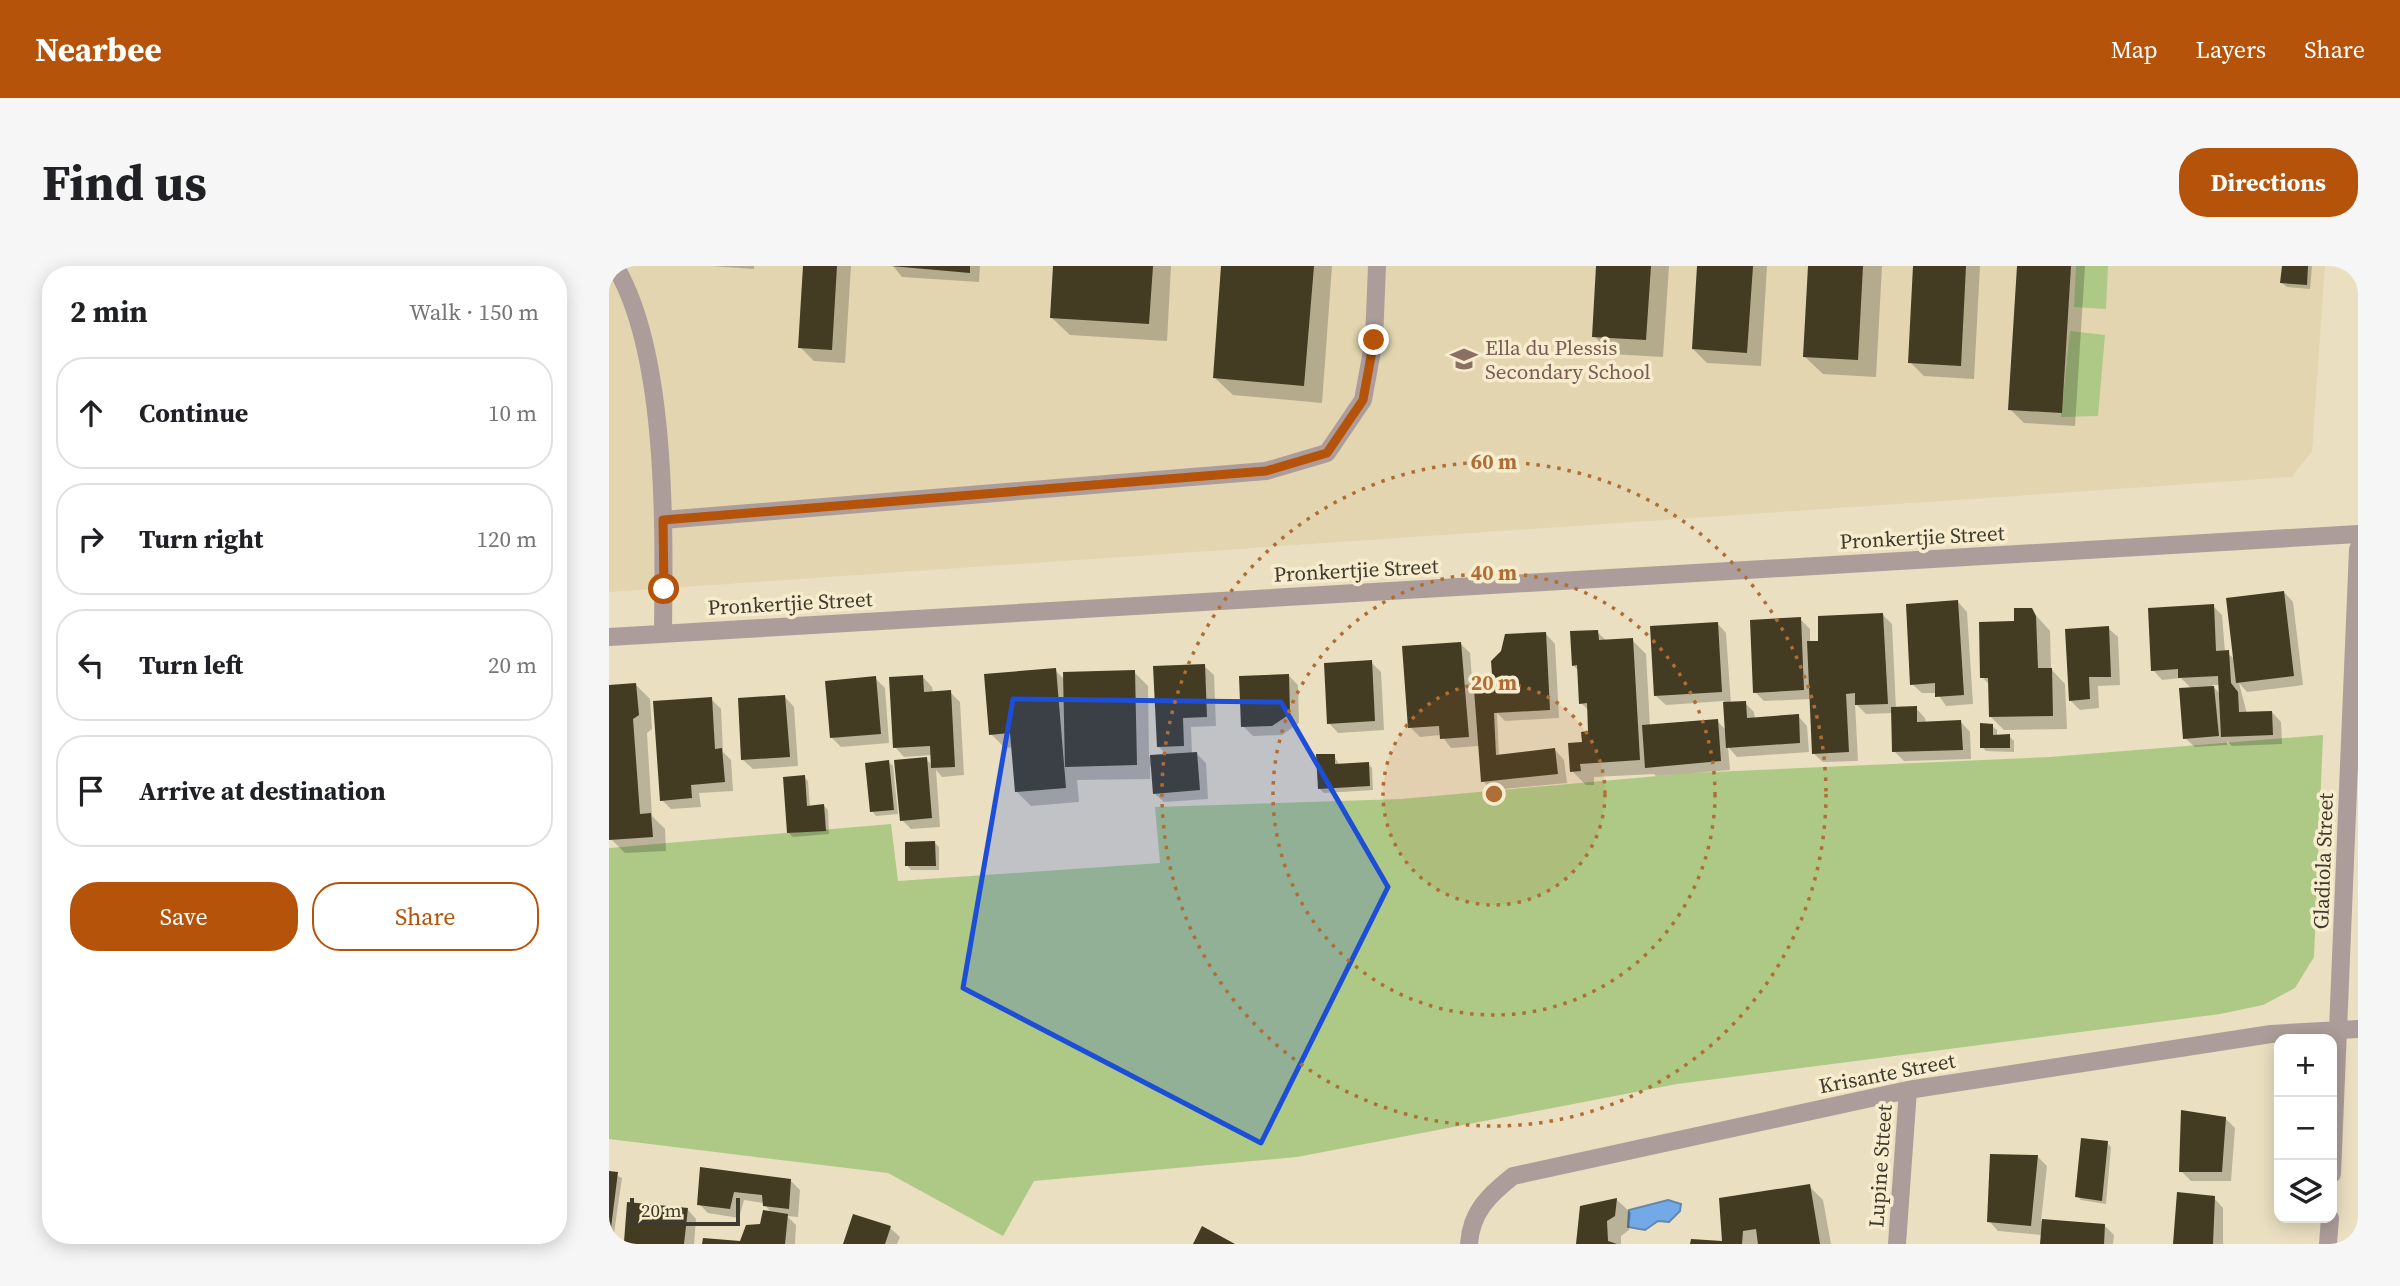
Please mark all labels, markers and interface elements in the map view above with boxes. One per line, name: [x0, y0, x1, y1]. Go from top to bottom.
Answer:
text: Nearbee: [35, 27, 162, 72]
text: Map: [2111, 33, 2158, 66]
text: Layers: [2196, 33, 2266, 66]
text: Share: [2304, 33, 2365, 66]
button: Directions: [2179, 148, 2358, 217]
text: Find us: [42, 149, 207, 216]
text: 2 min: [70, 291, 148, 332]
text: Walk · 150 m: [409, 296, 539, 328]
route end: [1358, 324, 1389, 355]
place label: Ella du Plessis Secondary School: [1485, 333, 1650, 386]
school or university icon: Ella du Plessis Secondary School: [1449, 344, 1479, 374]
icon: ahead: [72, 394, 110, 432]
text: Continue: [139, 395, 248, 431]
text: 10 m: [488, 397, 537, 429]
text: 60 m: [1471, 447, 1517, 476]
street label: Pronkertjie Street: [1839, 518, 2005, 556]
icon: right: [72, 520, 110, 558]
text: Turn right: [139, 521, 263, 557]
text: 120 m: [476, 523, 537, 555]
street label: Pronkertjie Street: [1273, 551, 1439, 589]
text: 40 m: [1471, 558, 1517, 587]
route start: [648, 573, 679, 604]
street label: Pronkertjie Street: [707, 584, 873, 622]
icon: left: [72, 646, 110, 684]
text: Turn left: [139, 647, 243, 683]
text: 20 m: [488, 649, 537, 681]
text: 20 m: [1471, 668, 1517, 697]
icon: arrive: [72, 772, 110, 810]
text: Arrive at destination: [139, 773, 386, 809]
centre of rings: [1482, 782, 1506, 806]
street label: Gladiola Street: [2306, 792, 2340, 930]
button: Save: [70, 882, 298, 951]
button: Share: [312, 882, 539, 951]
map controls: [2274, 1034, 2337, 1223]
button: +: [2274, 1034, 2337, 1097]
street label: Krisante Street: [1816, 1046, 1958, 1100]
button: −: [2274, 1097, 2337, 1160]
street label: Lupine Stteet: [1861, 1103, 1899, 1229]
button: layers: [2274, 1160, 2337, 1223]
scale bar: [630, 1195, 740, 1227]
text: 20 m: [641, 1197, 682, 1223]

